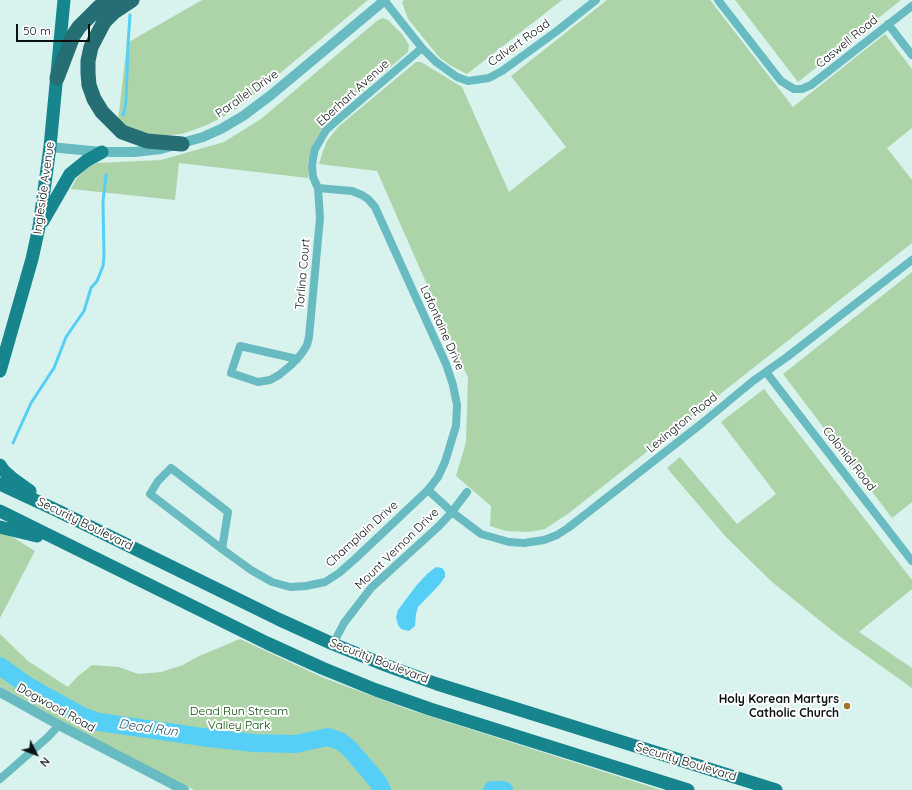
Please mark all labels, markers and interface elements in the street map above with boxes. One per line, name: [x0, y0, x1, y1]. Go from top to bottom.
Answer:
street label: Caswell Road: [813, 13, 881, 71]
scale bar: [18, 16, 92, 42]
street label: Calvert Road: [485, 16, 553, 70]
text: 50 m: [23, 23, 51, 38]
street label: Eberhart Avenue: [314, 57, 392, 129]
street label: Parallel Drive: [213, 67, 281, 121]
street label: Ingleside Avenue: [30, 141, 58, 235]
street label: Torlina Court: [293, 238, 313, 310]
street label: Lafontaine Drive: [417, 283, 467, 373]
street label: Lexington Road: [644, 390, 720, 456]
street label: Colonial Road: [819, 424, 879, 494]
street label: Security Boulevard: [35, 495, 135, 553]
street label: Champlain Drive: [323, 498, 401, 570]
street label: Mount Vernon Drive: [352, 505, 442, 593]
street label: Security Boulevard: [328, 636, 430, 686]
street label: Dogwood Road: [14, 681, 98, 735]
place label: Holy Korean Martyrs Catholic Church: [719, 692, 839, 720]
marker: Holy Korean Martyrs Catholic Church: [842, 701, 852, 711]
park label: Dead Run Stream Valley Park: [190, 704, 288, 732]
water label: Dead Run: [117, 716, 179, 740]
north arrow: [16, 734, 56, 774]
street label: Security Boulevard: [634, 740, 738, 784]
text: N: [37, 754, 53, 770]

